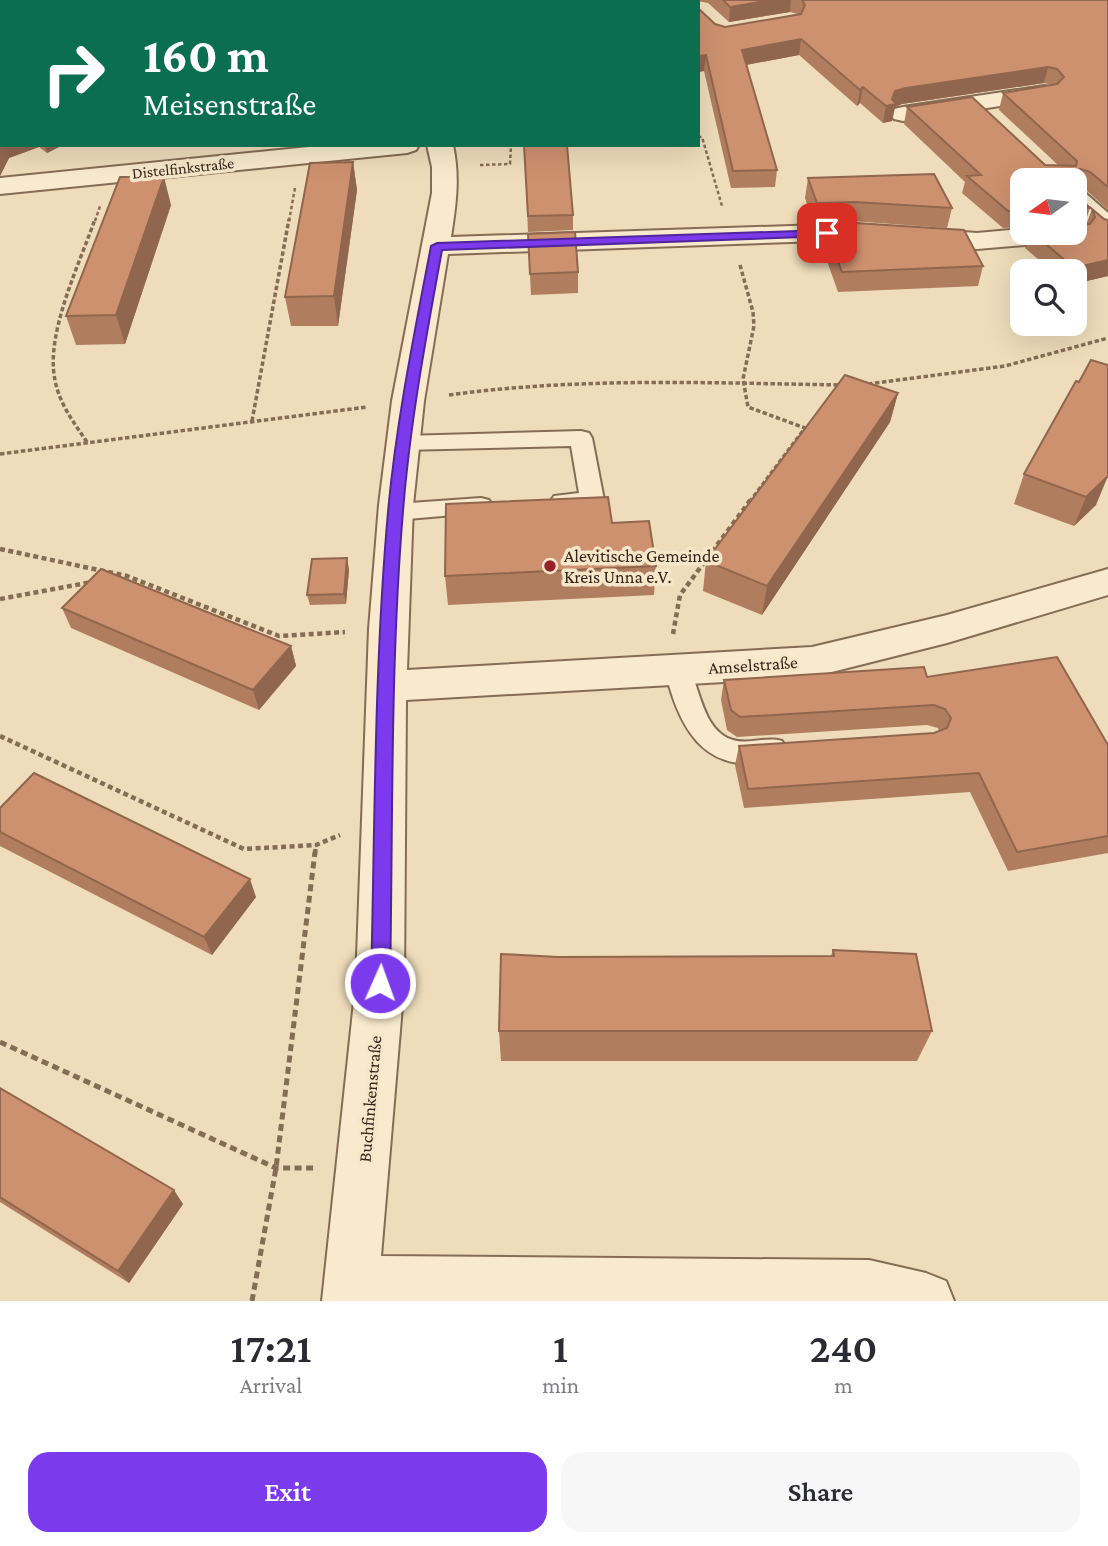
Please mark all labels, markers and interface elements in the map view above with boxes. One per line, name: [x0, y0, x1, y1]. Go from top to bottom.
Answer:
icon: right: [28, 28, 119, 119]
text: 160 m: [143, 28, 269, 83]
text: Meisenstraße: [143, 86, 316, 122]
street label: Distelfinkstraße: [131, 154, 235, 182]
north arrow: [1010, 168, 1087, 245]
map controls: [1010, 168, 1087, 336]
pin: [797, 203, 857, 263]
icon: arrive: [808, 214, 846, 252]
button: search: [1010, 259, 1087, 336]
place label: Alevitische Gemeinde Kreis Unna e.V.: [564, 546, 719, 587]
marker: Alevitische Gemeinde Kreis Unna e.V.: [542, 558, 558, 574]
street label: Amselstraße: [708, 652, 799, 678]
position arrow: [343, 946, 417, 1020]
street label: Buchfinkenstraße: [354, 1035, 386, 1163]
text: 17:21: [231, 1324, 312, 1371]
text: 1: [553, 1324, 568, 1371]
text: 240: [810, 1324, 877, 1371]
text: Arrival: [240, 1372, 302, 1398]
text: min: [542, 1372, 579, 1398]
text: m: [834, 1372, 853, 1398]
button: Exit: [28, 1452, 547, 1532]
button: Share: [561, 1452, 1080, 1532]

